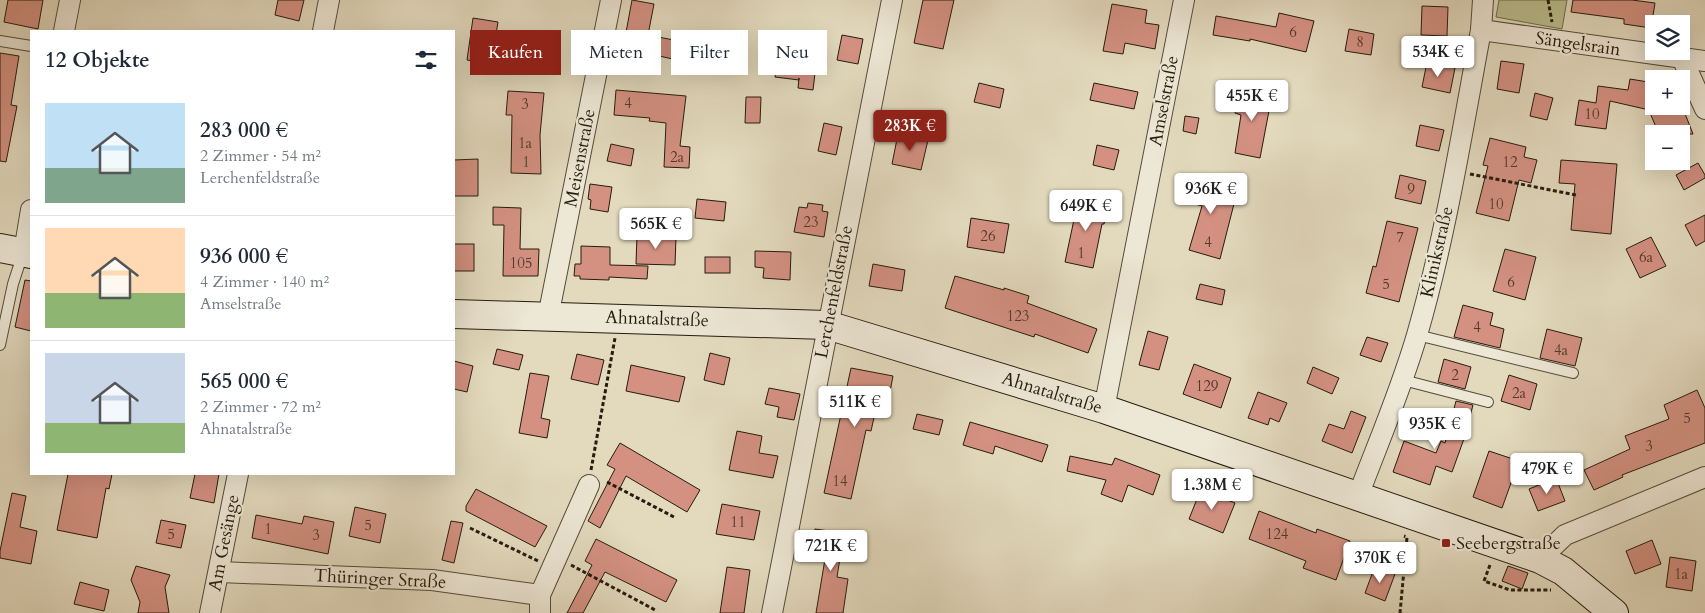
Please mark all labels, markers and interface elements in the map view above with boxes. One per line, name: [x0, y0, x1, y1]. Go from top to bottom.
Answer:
map controls: [1645, 15, 1690, 170]
button: layers: [1645, 15, 1690, 60]
house number: 6: [1289, 22, 1297, 42]
street label: Sängelsrain: [1534, 26, 1623, 62]
chip: Kaufen: [470, 30, 561, 75]
chip: Mieten: [571, 30, 661, 75]
chip: Filter: [671, 30, 748, 75]
chip: Neu: [758, 30, 827, 75]
house number: 8: [1356, 32, 1364, 52]
pin: 534K €: [1397, 36, 1479, 78]
text: 534K €: [1412, 41, 1464, 63]
text: 12 Objekte: [45, 46, 150, 75]
icon: filters: [412, 46, 440, 74]
street label: Amselstraße: [1143, 54, 1185, 148]
button: +: [1645, 70, 1690, 115]
pin: 455K €: [1211, 80, 1293, 122]
text: 455K €: [1226, 85, 1278, 107]
house number: 4: [624, 93, 632, 113]
house number: 3: [521, 94, 529, 114]
house number: 10: [1584, 104, 1600, 124]
street label: Meisenstraße: [558, 107, 602, 209]
pin: 283K €: [869, 110, 951, 152]
text: 283K €: [884, 115, 936, 137]
text: 283 000 €: [200, 116, 288, 145]
icon: home: [85, 123, 145, 183]
button: −: [1645, 125, 1690, 170]
house number: 1a: [518, 133, 533, 153]
text: 2 Zimmer · 54 m²: [200, 145, 321, 167]
house number: 2a: [670, 147, 685, 167]
house number: 1: [522, 152, 530, 172]
house number: 12: [1502, 152, 1518, 172]
text: Lerchenfeldstraße: [200, 167, 320, 189]
pin: 936K €: [1170, 172, 1252, 215]
text: 936K €: [1185, 178, 1237, 200]
house number: 9: [1407, 179, 1415, 199]
pin: 649K €: [1045, 190, 1127, 232]
house number: 10: [1488, 194, 1504, 214]
text: 649K €: [1060, 195, 1112, 217]
street label: Klinikstraße: [1414, 204, 1460, 300]
pin: 565K €: [615, 208, 697, 250]
house number: 23: [803, 212, 819, 232]
text: 565K €: [630, 213, 682, 235]
street label: Lerchenfeldstraße: [809, 223, 859, 361]
house number: 26: [980, 226, 996, 246]
house number: 7: [1396, 227, 1404, 247]
house number: 4: [1204, 232, 1212, 252]
text: 936 000 €: [200, 242, 288, 271]
house number: 1: [1077, 243, 1085, 263]
house number: 6a: [1639, 247, 1654, 267]
icon: home: [85, 248, 145, 308]
house number: 105: [509, 253, 533, 273]
text: 4 Zimmer · 140 m²: [200, 271, 329, 293]
house number: 6: [1507, 272, 1515, 292]
house number: 5: [1382, 274, 1390, 294]
text: Amselstraße: [200, 293, 282, 315]
street label: Ahnatalstraße: [605, 305, 709, 333]
house number: 123: [1006, 306, 1030, 326]
house number: 4: [1473, 317, 1481, 337]
house number: 4a: [1554, 340, 1569, 360]
house number: 2: [1451, 365, 1459, 385]
street label: Ahnatalstraße: [999, 366, 1105, 420]
text: 565 000 €: [200, 367, 288, 396]
icon: home: [85, 373, 145, 433]
house number: 129: [1195, 376, 1219, 396]
house number: 2a: [1512, 383, 1527, 403]
pin: 511K €: [814, 386, 896, 428]
text: 511K €: [829, 391, 881, 413]
text: 2 Zimmer · 72 m²: [200, 396, 321, 418]
pin: 935K €: [1394, 408, 1476, 450]
house number: 5: [1683, 408, 1691, 428]
text: 935K €: [1409, 413, 1461, 435]
text: Ahnatalstraße: [200, 418, 292, 440]
house number: 3: [1645, 436, 1653, 456]
pin: 479K €: [1506, 452, 1588, 495]
text: 479K €: [1521, 458, 1573, 480]
pin: 1.38M €: [1166, 468, 1258, 511]
house number: 14: [832, 471, 848, 491]
text: 1.38M €: [1183, 474, 1241, 496]
street label: Am Gesänge: [202, 493, 246, 593]
house number: 11: [730, 512, 746, 532]
house number: 5: [364, 515, 372, 535]
house number: 1: [264, 519, 272, 539]
house number: 5: [167, 524, 175, 544]
house number: 124: [1265, 524, 1289, 544]
house number: 3: [312, 525, 320, 545]
pin: 721K €: [790, 530, 872, 572]
place label: Seebergstraße: [1456, 531, 1561, 556]
text: 721K €: [805, 535, 857, 557]
marker: Seebergstraße: [1440, 537, 1452, 549]
pin: 370K €: [1339, 542, 1421, 584]
text: 370K €: [1354, 547, 1406, 569]
street label: Thüringer Straße: [313, 563, 447, 595]
house number: 1a: [1674, 564, 1689, 584]

